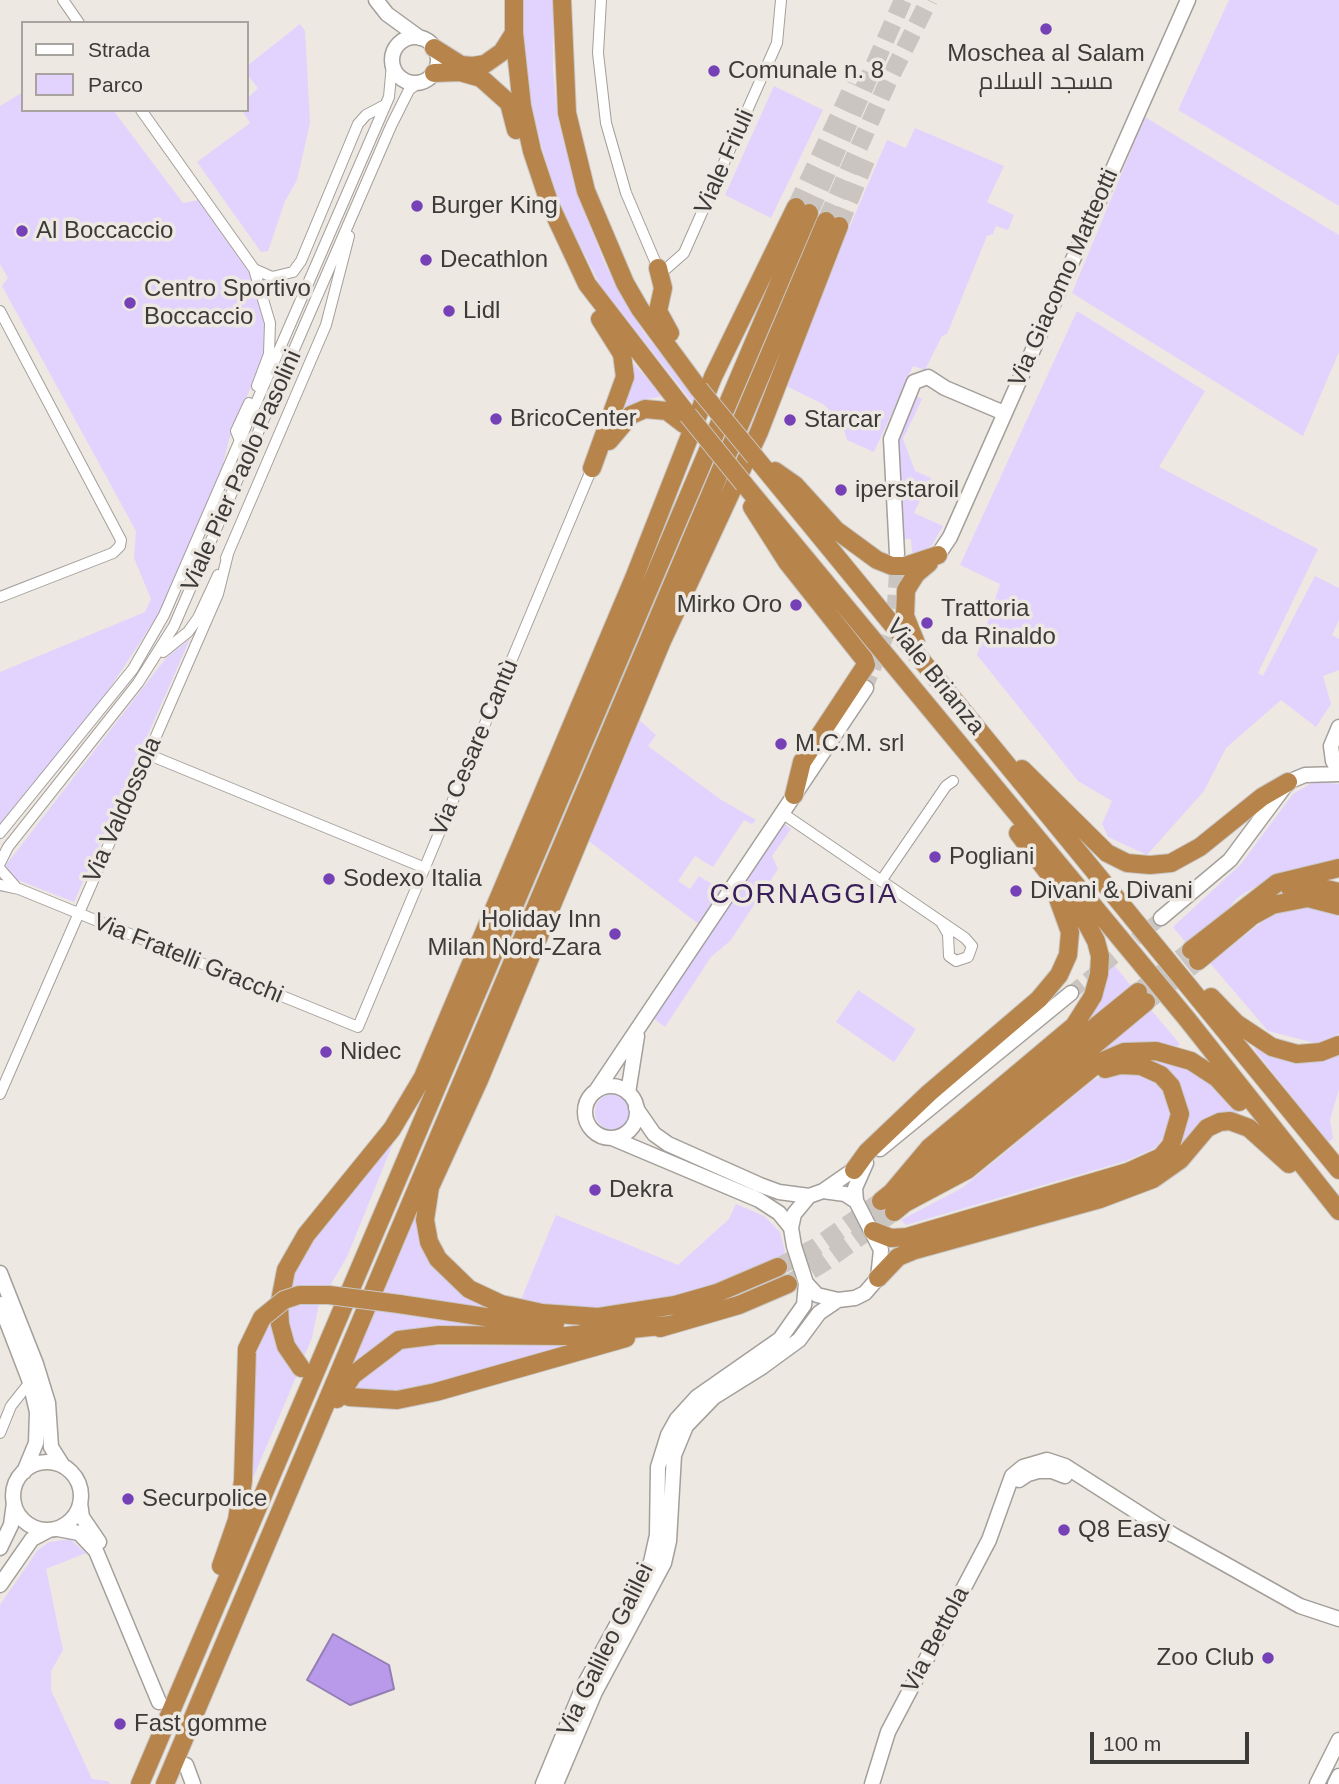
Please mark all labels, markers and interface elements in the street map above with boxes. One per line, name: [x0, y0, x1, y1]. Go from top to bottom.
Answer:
legend: [21, 21, 248, 112]
marker: Moschea al Salam مسجد السلام: [1038, 21, 1054, 37]
text: Strada: [88, 38, 150, 61]
place label: Moschea al Salam مسجد السلام: [947, 40, 1145, 96]
place label: Comunale n. 8: [728, 57, 884, 85]
marker: Comunale n. 8: [706, 63, 722, 79]
text: Parco: [88, 73, 143, 96]
street label: Viale Friuli: [689, 105, 761, 219]
street label: Via Giacomo Matteotti: [1003, 164, 1125, 392]
place label: Burger King: [431, 192, 558, 220]
marker: Burger King: [409, 198, 425, 214]
place label: Al Boccaccio: [36, 217, 173, 245]
marker: Al Boccaccio: [14, 223, 30, 239]
place label: Decathlon: [440, 246, 548, 274]
marker: Decathlon: [418, 252, 434, 268]
place label: Centro Sportivo Boccaccio: [144, 275, 311, 331]
marker: Centro Sportivo Boccaccio: [122, 295, 138, 311]
place label: Lidl: [463, 297, 500, 325]
marker: Lidl: [441, 303, 457, 319]
street label: Viale Pier Paolo Pasolini: [176, 346, 308, 596]
place label: BricoCenter: [510, 405, 637, 433]
place label: Starcar: [804, 406, 881, 434]
marker: BricoCenter: [488, 411, 504, 427]
marker: Starcar: [782, 412, 798, 428]
place label: iperstaroil: [855, 476, 959, 504]
marker: iperstaroil: [833, 482, 849, 498]
place label: Mirko Oro: [677, 591, 782, 619]
place label: Trattoria da Rinaldo: [941, 595, 1056, 651]
marker: Mirko Oro: [788, 597, 804, 613]
street label: Viale Brianza: [879, 613, 991, 741]
marker: Trattoria da Rinaldo: [919, 615, 935, 631]
street label: Via Cesare Cantù: [425, 655, 525, 841]
place label: M.C.M. srl: [795, 730, 904, 758]
street label: Via Valdossola: [78, 733, 168, 887]
marker: M.C.M. srl: [773, 736, 789, 752]
place label: Pogliani: [949, 843, 1034, 871]
marker: Pogliani: [927, 849, 943, 865]
place label: Sodexo Italia: [343, 865, 482, 893]
marker: Sodexo Italia: [321, 871, 337, 887]
place label: Divani & Divani: [1030, 877, 1193, 905]
district label: CORNAGGIA: [711, 878, 897, 912]
marker: Divani & Divani: [1008, 883, 1024, 899]
place label: Holiday Inn Milan Nord-Zara: [428, 906, 601, 962]
street label: Via Fratelli Gracchi: [89, 908, 287, 1010]
marker: Holiday Inn Milan Nord-Zara: [607, 926, 623, 942]
place label: Nidec: [340, 1038, 401, 1066]
marker: Nidec: [318, 1044, 334, 1060]
place label: Dekra: [609, 1176, 673, 1204]
marker: Dekra: [587, 1182, 603, 1198]
place label: Securpolice: [142, 1485, 267, 1513]
marker: Securpolice: [120, 1491, 136, 1507]
place label: Q8 Easy: [1078, 1516, 1170, 1544]
marker: Q8 Easy: [1056, 1522, 1072, 1538]
street label: Via Galileo Galilei: [552, 1559, 660, 1741]
street label: Via Bettola: [896, 1582, 976, 1698]
place label: Zoo Club: [1157, 1644, 1254, 1672]
marker: Zoo Club: [1260, 1650, 1276, 1666]
place label: Fast gomme: [134, 1710, 267, 1738]
marker: Fast gomme: [112, 1716, 128, 1732]
scale bar: [1094, 1718, 1253, 1762]
text: 100 m: [1103, 1732, 1161, 1755]

